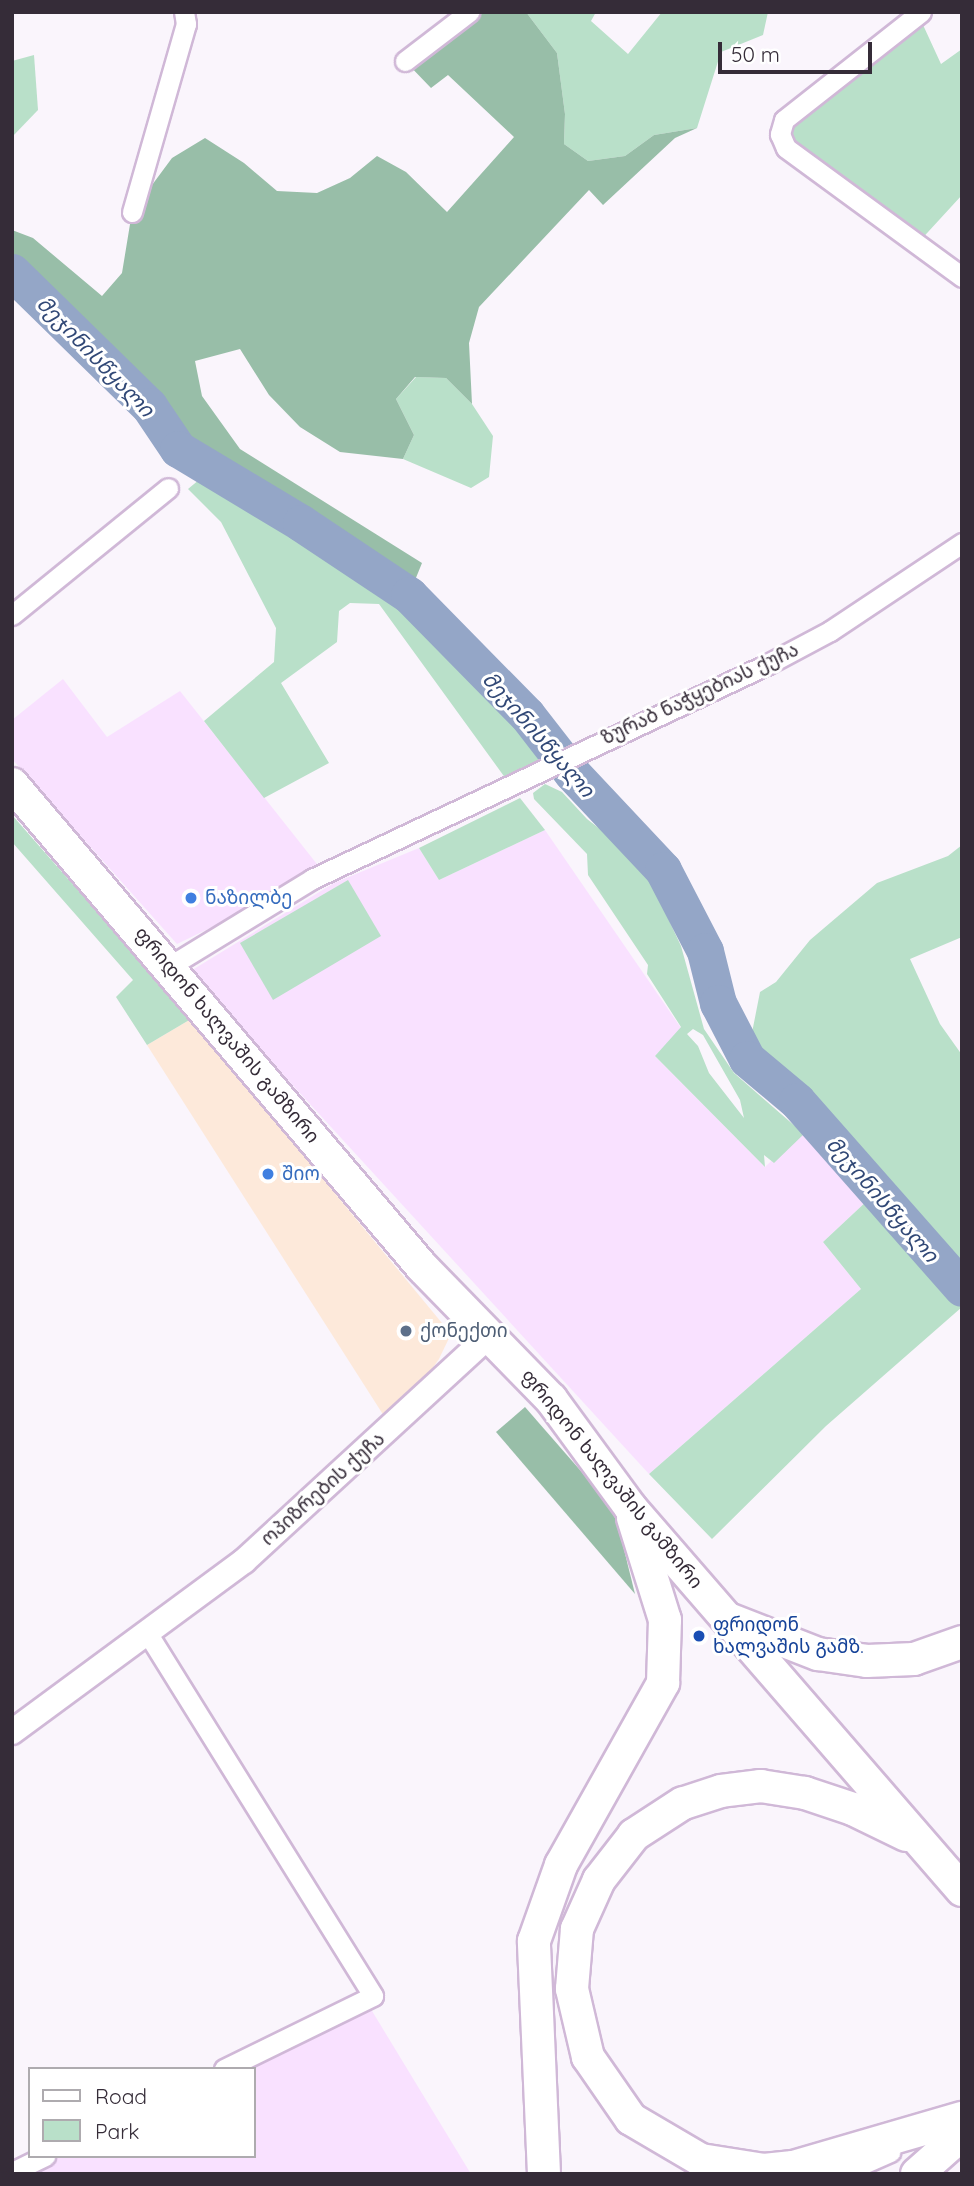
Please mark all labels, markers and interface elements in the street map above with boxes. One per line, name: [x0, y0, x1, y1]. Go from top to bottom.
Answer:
scale bar: [722, 28, 876, 72]
text: 50 m: [731, 41, 780, 67]
water label: მეჯინისწყალი: [32, 291, 160, 421]
street label: ზურაბ ნაჭყებიას ქუჩა: [598, 638, 802, 750]
water label: მეჯინისწყალი: [478, 666, 600, 802]
place label: ნაზილბე: [205, 887, 292, 909]
marker: ნაზილბე: [183, 890, 199, 906]
street label: ფრიდონ ხალვაშის გამზირი: [130, 922, 324, 1148]
water label: მეჯინისწყალი: [822, 1131, 944, 1267]
place label: შიო: [282, 1163, 320, 1185]
marker: შიო: [260, 1166, 276, 1182]
place label: ქონექთი: [420, 1320, 508, 1342]
marker: ქონექთი: [398, 1323, 414, 1339]
street label: ფრიდონ ხალვაშის გამზირი: [516, 1365, 708, 1593]
street label: ოპიზრების ქუჩა: [257, 1428, 389, 1550]
place label: ფრიდონ ხალვაშის გამზ.: [713, 1614, 864, 1658]
marker: ფრიდონ ხალვაშის გამზ.: [691, 1628, 707, 1644]
legend: [28, 2067, 256, 2158]
text: Road: [95, 2083, 147, 2109]
text: Park: [95, 2118, 139, 2144]

